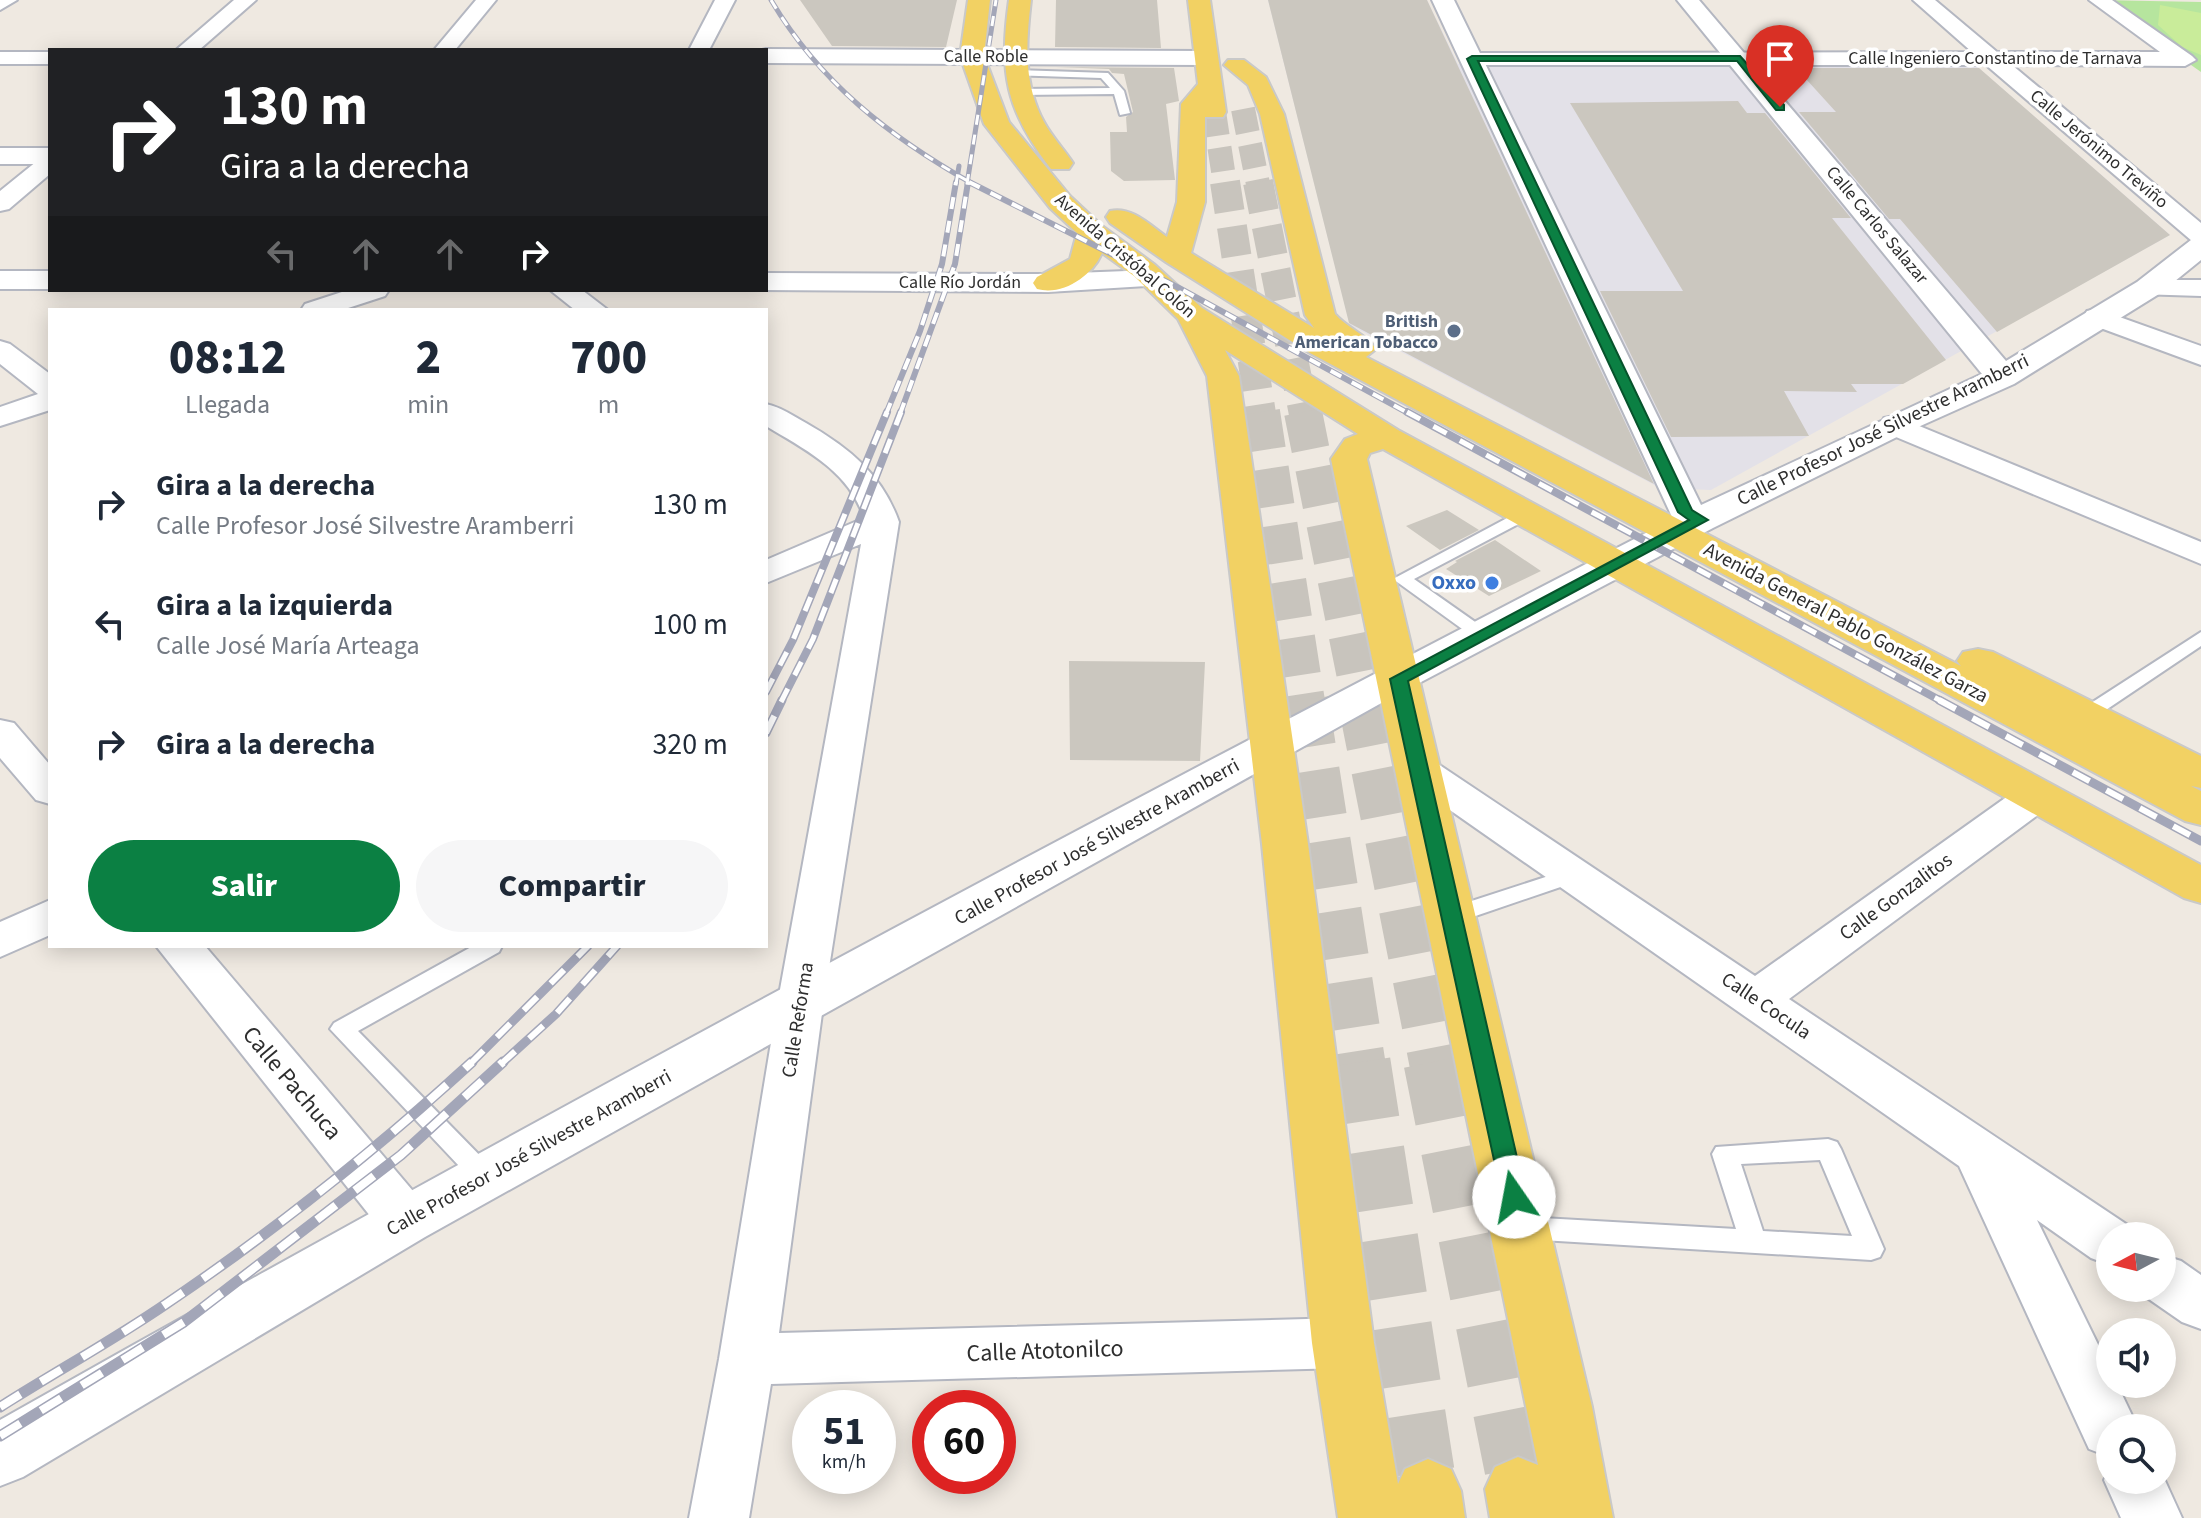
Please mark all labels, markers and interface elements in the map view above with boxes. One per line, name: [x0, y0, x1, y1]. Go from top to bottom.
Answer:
pin: [1746, 25, 1814, 107]
icon: arrive: [1758, 37, 1802, 81]
street label: Calle Roble: [944, 44, 1028, 69]
street label: Calle Ingeniero Constantino de Tarnava: [1848, 46, 2142, 71]
text: 130 m: [220, 67, 368, 146]
icon: right: [88, 80, 192, 184]
street label: Calle Jerónimo Treviño: [2025, 84, 2173, 214]
text: Gira a la derecha: [220, 141, 470, 192]
street label: Calle Carlos Salazar: [1820, 161, 1934, 290]
street label: Avenida Cristóbal Colón: [1049, 188, 1201, 324]
icon: left: [260, 232, 304, 276]
icon: ahead: [344, 232, 388, 276]
icon: ahead: [428, 232, 472, 276]
icon: right: [512, 232, 556, 276]
street label: Calle Río Jordán: [899, 270, 1021, 295]
place label: British American Tobacco: [1294, 309, 1438, 355]
marker: British American Tobacco: [1445, 322, 1463, 340]
text: 08:12: [169, 324, 286, 392]
text: 2: [415, 324, 441, 392]
text: 700: [570, 324, 647, 392]
street label: Calle Profesor José Silvestre Aramberri: [1732, 347, 2034, 513]
text: Llegada: [185, 386, 270, 423]
text: min: [407, 386, 449, 423]
text: m: [598, 386, 619, 423]
text: Gira a la derecha: [156, 464, 375, 507]
icon: right: [88, 482, 132, 526]
text: 130 m: [652, 483, 728, 526]
text: Calle Profesor José Silvestre Aramberri: [156, 507, 575, 544]
street label: Avenida General Pablo González Garza: [1699, 536, 1993, 710]
place label: Oxxo: [1432, 569, 1476, 597]
marker: Oxxo: [1483, 574, 1501, 592]
text: Gira a la izquierda: [156, 584, 393, 627]
icon: left: [88, 602, 132, 646]
text: 100 m: [652, 603, 728, 646]
text: Calle José María Arteaga: [156, 627, 420, 664]
icon: right: [88, 722, 132, 766]
text: Gira a la derecha: [156, 723, 375, 766]
text: 320 m: [652, 723, 728, 766]
street label: Calle Profesor José Silvestre Aramberri: [949, 752, 1245, 932]
button: Salir: [88, 840, 400, 932]
button: Compartir: [416, 840, 728, 932]
street label: Calle Gonzalitos: [1834, 846, 1958, 948]
street label: Calle Reforma: [775, 960, 821, 1080]
street label: Calle Cocula: [1715, 966, 1817, 1046]
street label: Calle Pachuca: [234, 1018, 350, 1148]
street label: Calle Profesor José Silvestre Aramberri: [381, 1063, 677, 1243]
position arrow: [1472, 1155, 1556, 1239]
north arrow: [2096, 1222, 2176, 1302]
map controls: [2096, 1222, 2176, 1494]
button: sound: [2096, 1318, 2176, 1398]
street label: Calle Atotonilco: [966, 1331, 1124, 1371]
speed limit sign: 60: [912, 1390, 1016, 1494]
text: 51: [823, 1403, 865, 1460]
button: search: [2096, 1414, 2176, 1494]
text: km/h: [822, 1448, 866, 1476]

